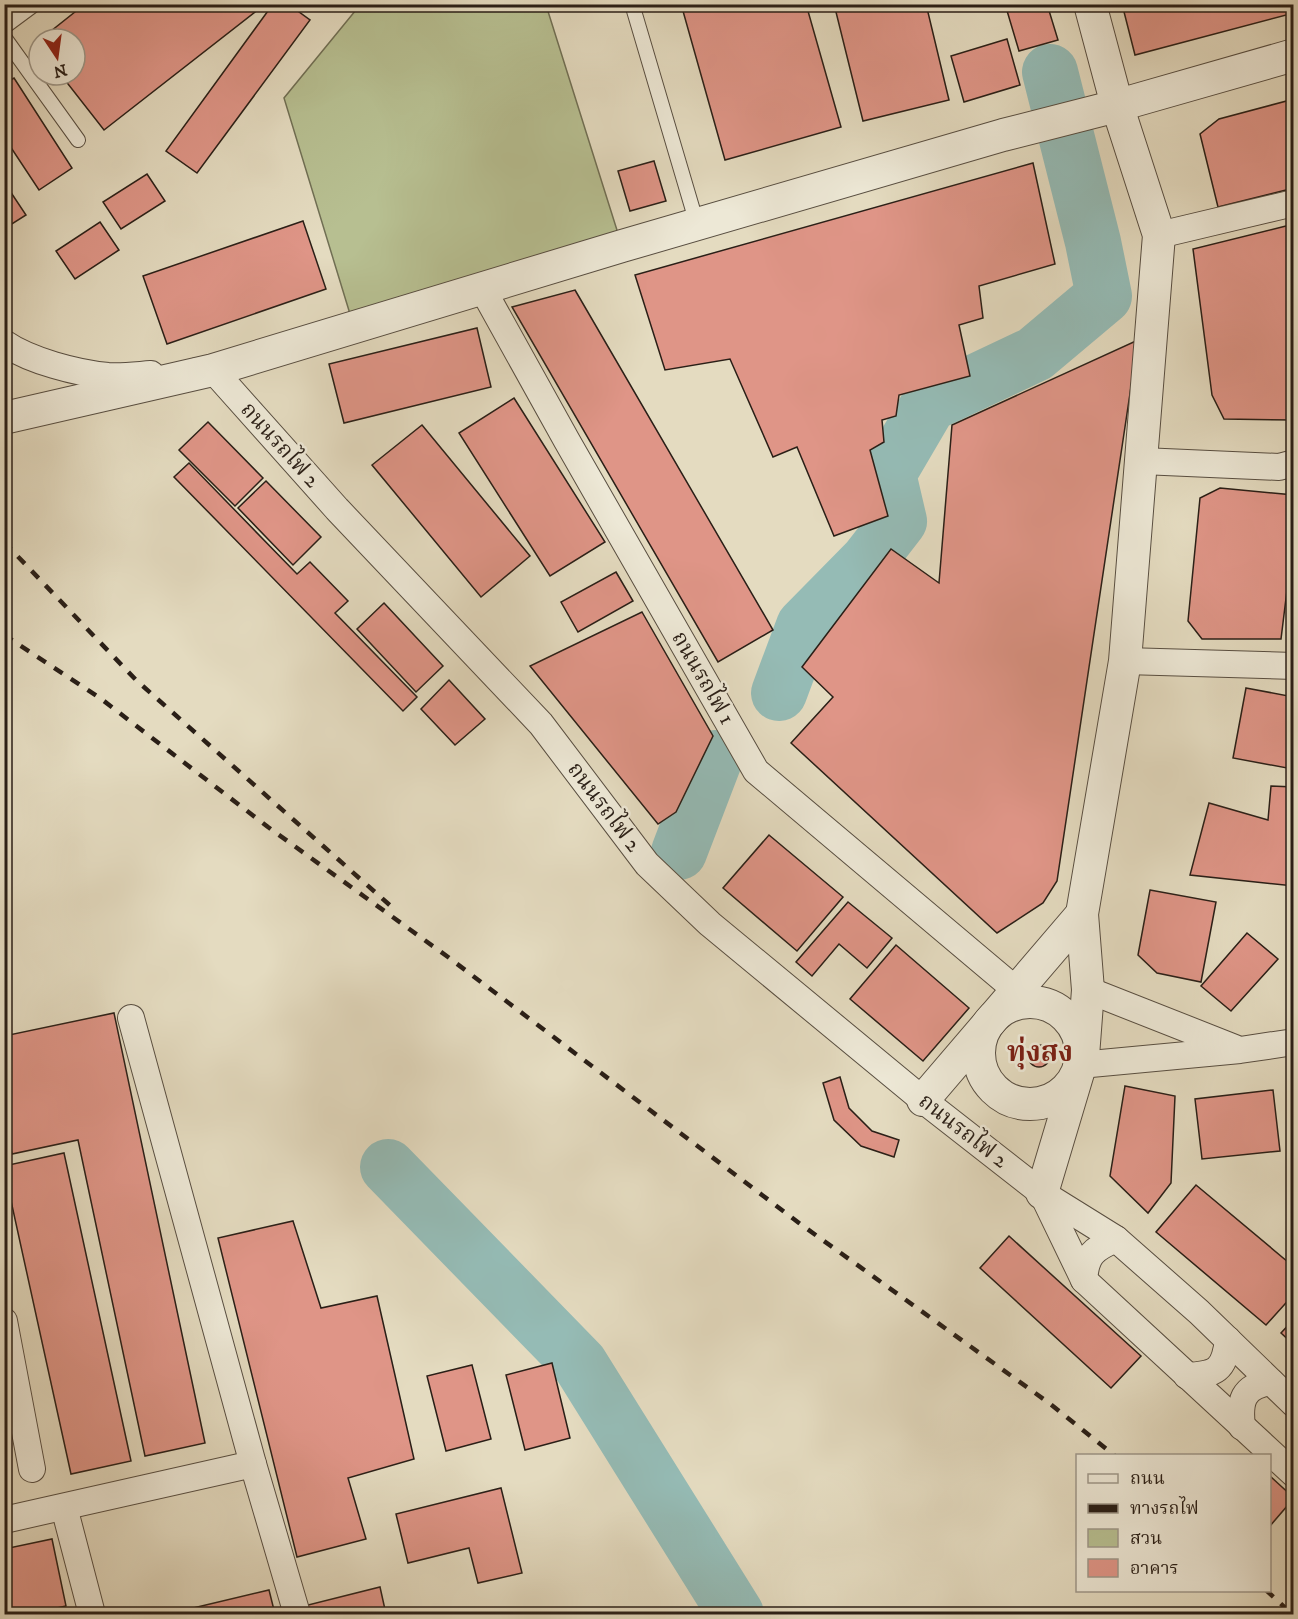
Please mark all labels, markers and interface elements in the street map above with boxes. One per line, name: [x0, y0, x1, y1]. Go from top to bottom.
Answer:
north arrow: [27, 27, 87, 87]
text: N: [51, 59, 69, 82]
street label: ถนนรถไฟ 2: [235, 395, 327, 493]
street label: ถนนรถไฟ 1: [666, 626, 742, 729]
street label: ถนนรถไฟ 2: [561, 755, 648, 858]
district label: ทุ่งสง: [1007, 1035, 1073, 1070]
street label: ถนนรถไฟ 2: [913, 1086, 1014, 1174]
legend: [1076, 1454, 1271, 1592]
text: ถนน: [1130, 1468, 1165, 1490]
text: ทางรถไฟ: [1130, 1496, 1199, 1520]
text: สวน: [1130, 1528, 1162, 1550]
text: อาคาร: [1130, 1558, 1179, 1580]

